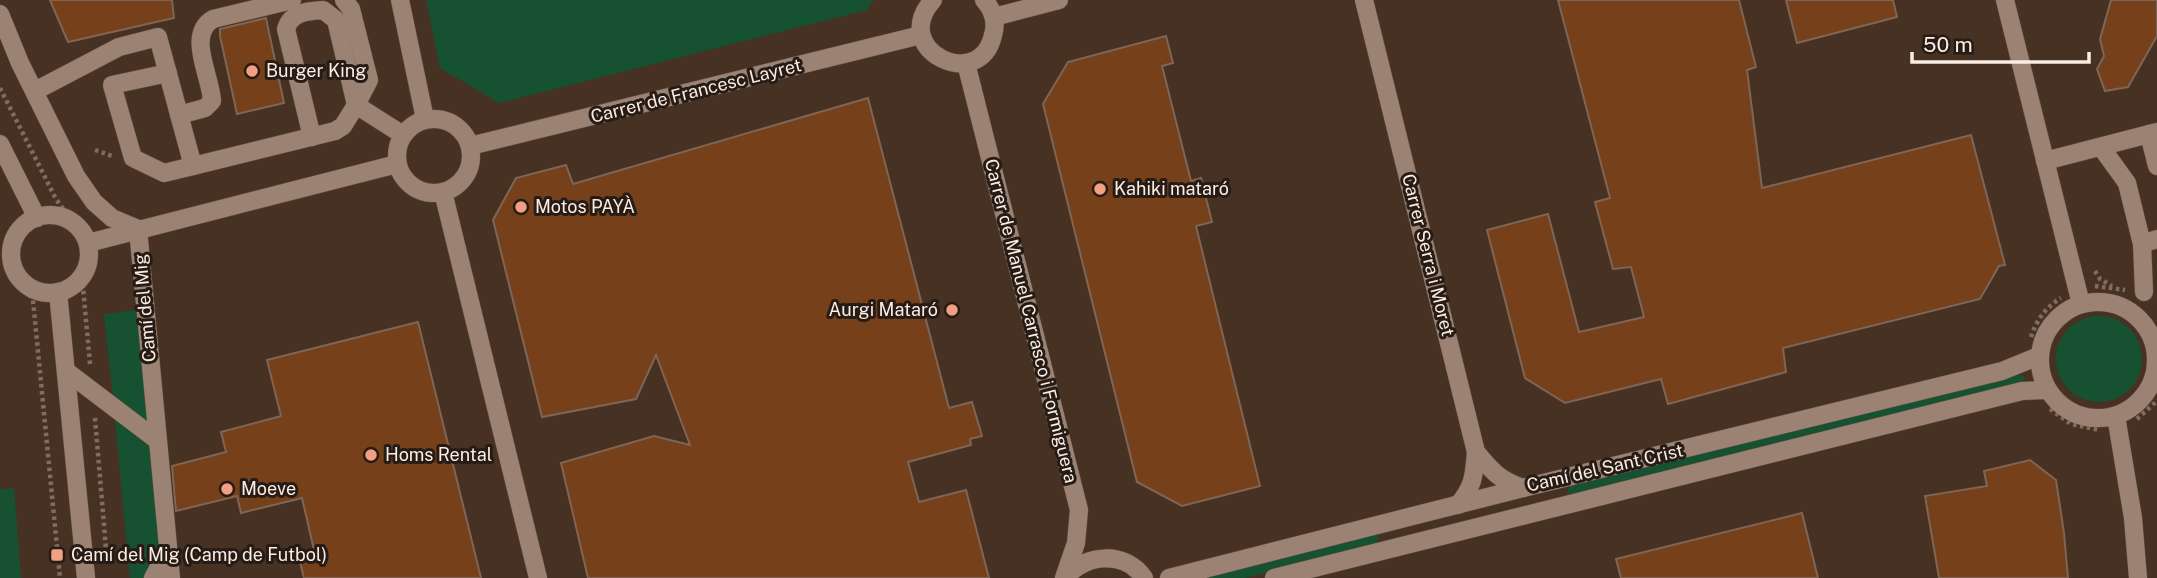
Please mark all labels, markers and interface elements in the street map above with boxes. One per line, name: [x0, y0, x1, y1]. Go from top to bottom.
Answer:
scale bar: [1912, 21, 2089, 65]
text: 50 m: [1923, 32, 1973, 57]
street label: Carrer de Francesc Layret: [588, 54, 803, 127]
place label: Burger King: [266, 60, 366, 81]
marker: Burger King: [244, 63, 260, 79]
street label: Carrer de Manuel Carrasco i Formiguera: [981, 157, 1082, 485]
street label: Carrer Serra i Moret: [1398, 172, 1459, 338]
place label: Kahiki mataró: [1114, 178, 1229, 199]
marker: Kahiki mataró: [1092, 181, 1108, 197]
place label: Motos PAYÀ: [535, 195, 635, 217]
marker: Motos PAYÀ: [513, 199, 529, 215]
street label: Camí del Mig: [129, 253, 160, 363]
place label: Aurgi Mataró: [829, 299, 938, 320]
marker: Aurgi Mataró: [944, 302, 960, 318]
street label: Camí del Sant Crist: [1524, 439, 1685, 496]
place label: Homs Rental: [385, 444, 492, 465]
marker: Homs Rental: [363, 447, 379, 463]
place label: Moeve: [241, 478, 296, 499]
marker: Moeve: [219, 481, 235, 497]
place label: Camí del Mig (Camp de Futbol): [71, 544, 327, 565]
marker: Camí del Mig (Camp de Futbol): [49, 547, 65, 563]

